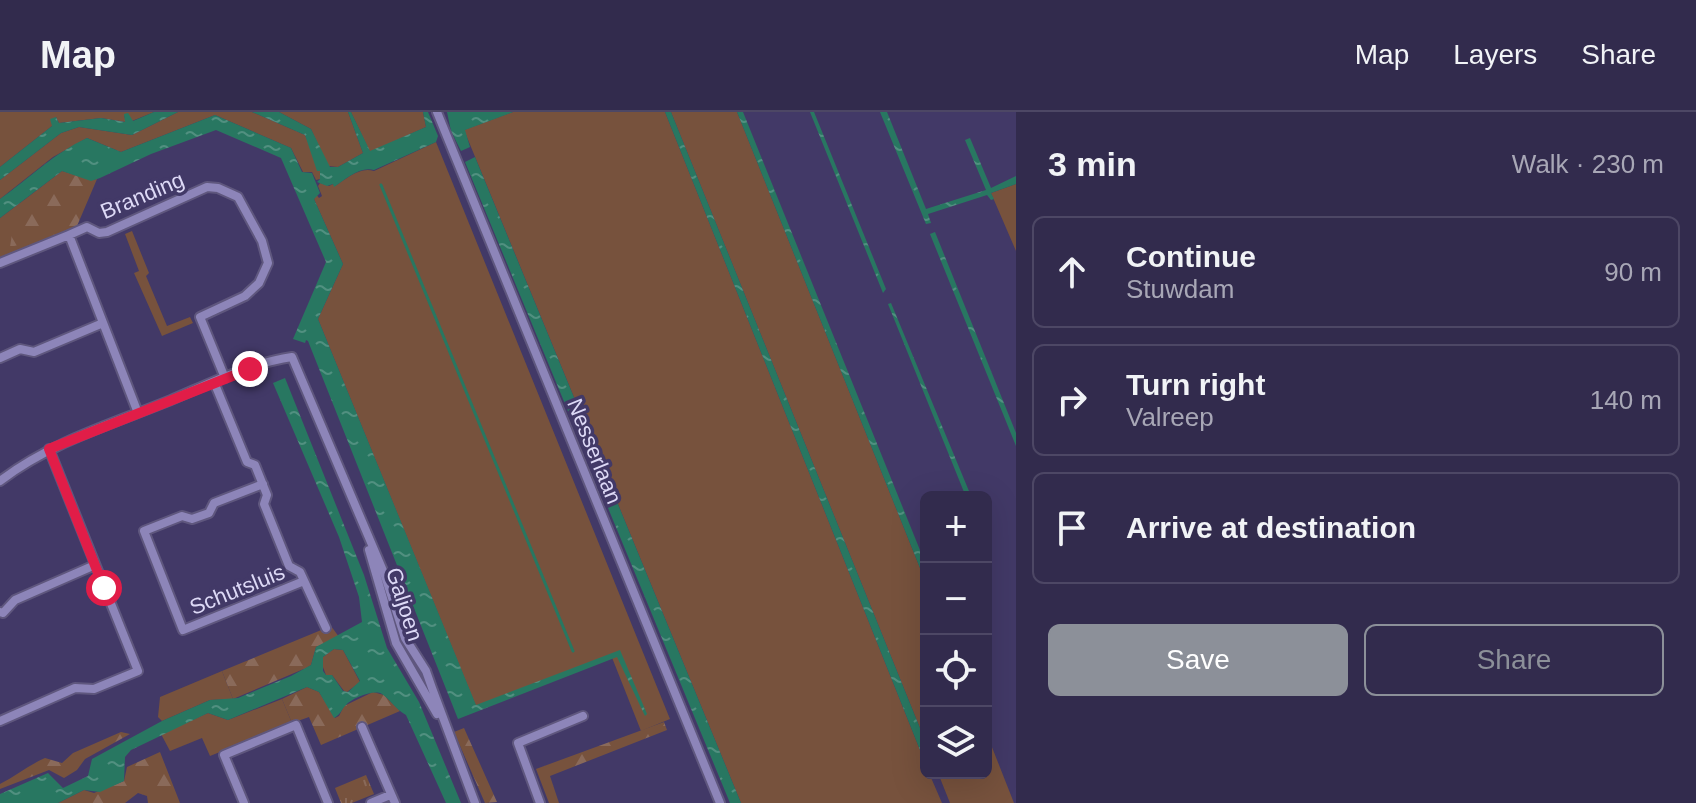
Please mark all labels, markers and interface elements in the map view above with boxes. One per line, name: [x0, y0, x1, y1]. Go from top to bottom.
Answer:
text: Map: [40, 34, 116, 76]
text: Map: [1355, 39, 1409, 70]
text: Layers: [1453, 39, 1537, 70]
text: Share: [1581, 39, 1656, 70]
text: 3 min: [1048, 145, 1137, 183]
text: Walk · 230 m: [1512, 149, 1664, 179]
street label: Branding: [97, 167, 188, 224]
text: Continue: [1126, 240, 1256, 273]
icon: ahead: [1050, 250, 1094, 294]
text: 90 m: [1604, 257, 1662, 287]
text: Stuwdam: [1126, 274, 1234, 304]
route end: [232, 351, 268, 387]
text: Turn right: [1126, 368, 1265, 401]
icon: right: [1050, 378, 1094, 422]
text: 140 m: [1590, 385, 1662, 415]
street label: Nesserlaan: [562, 395, 627, 507]
text: Valreep: [1126, 402, 1214, 432]
map controls: [920, 491, 992, 779]
button: +: [920, 491, 992, 563]
icon: arrive: [1050, 506, 1094, 550]
text: Arrive at destination: [1126, 511, 1416, 544]
street label: Schutsluis: [186, 559, 288, 620]
button: −: [920, 563, 992, 635]
street label: Galjoen: [381, 564, 428, 644]
route start: [86, 570, 122, 606]
button: Save: [1048, 624, 1348, 696]
button: Share: [1364, 624, 1664, 696]
button: locate: [920, 635, 992, 707]
button: layers: [920, 707, 992, 779]

